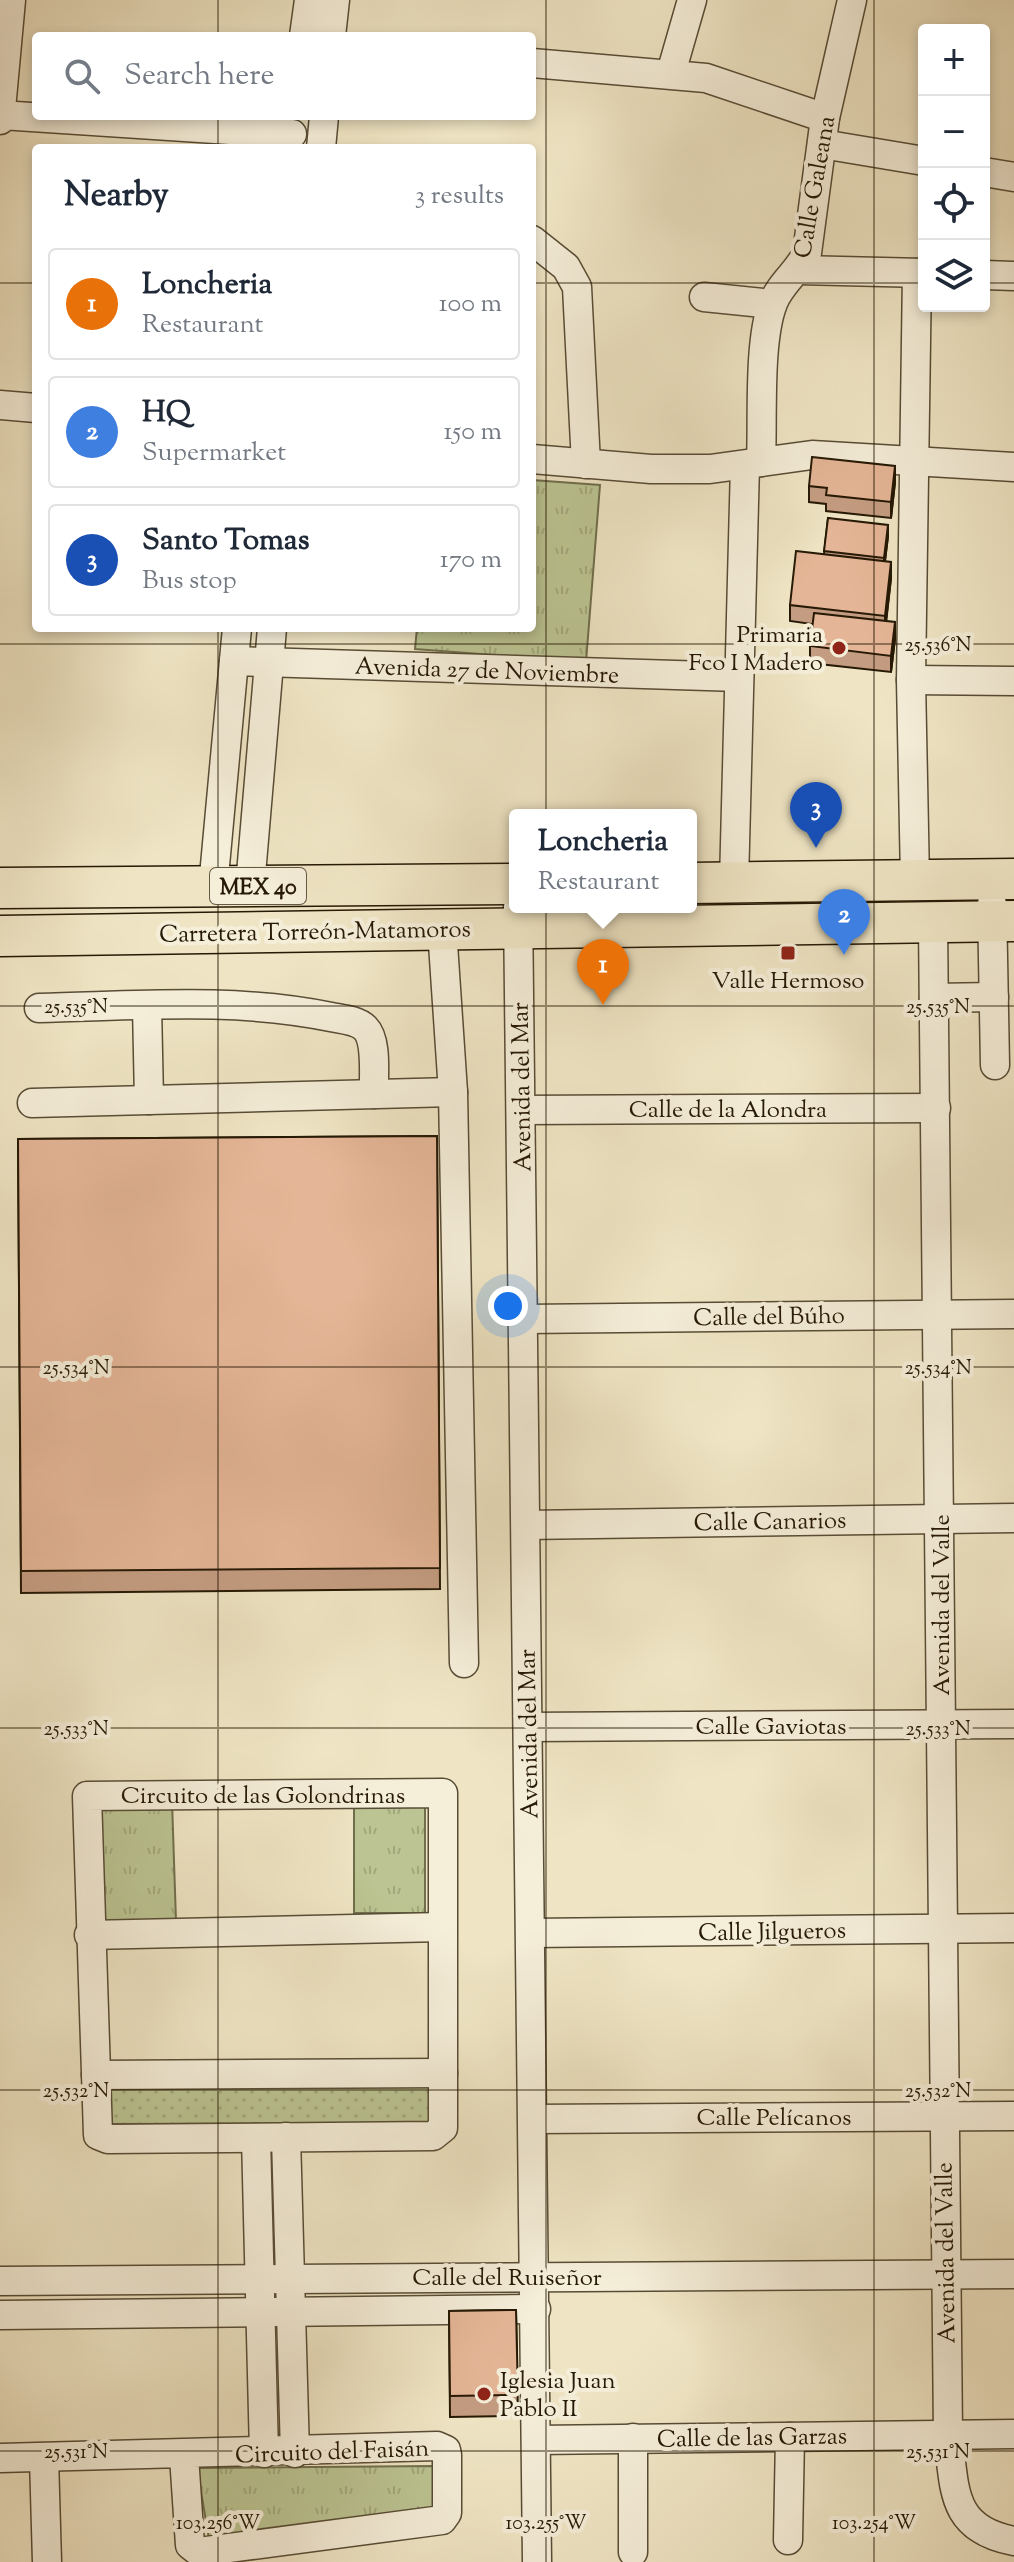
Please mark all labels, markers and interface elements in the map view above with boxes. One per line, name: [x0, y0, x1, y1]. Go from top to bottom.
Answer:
map controls: [918, 24, 990, 312]
button: +: [918, 24, 990, 96]
search box: [32, 32, 536, 120]
icon: search: [60, 54, 104, 98]
text: Search here: [124, 55, 274, 98]
button: −: [918, 96, 990, 168]
street label: Calle Galeana: [787, 113, 845, 261]
button: locate: [918, 168, 990, 240]
text: Nearby: [64, 172, 169, 221]
text: 3 results: [415, 178, 504, 215]
button: layers: [918, 240, 990, 312]
text: Loncheria: [142, 264, 272, 307]
text: 1: [88, 286, 96, 323]
text: 100 m: [439, 286, 502, 323]
text: Restaurant: [142, 307, 263, 344]
text: HQ: [142, 392, 191, 435]
text: 2: [86, 414, 98, 451]
text: 150 m: [443, 414, 502, 451]
text: Supermarket: [142, 435, 286, 472]
text: Santo Tomas: [142, 520, 310, 563]
text: 3: [87, 542, 97, 579]
text: 170 m: [440, 542, 502, 579]
text: Bus stop: [142, 563, 237, 600]
place label: Primaria Fco I Madero: [689, 619, 823, 681]
text: 25.536°N: [904, 632, 972, 661]
marker: Primaria Fco I Madero: [830, 639, 848, 657]
street label: Avenida 27 de Noviembre: [354, 650, 620, 694]
pin: 3: [790, 782, 842, 848]
popup: [509, 809, 697, 913]
text: Loncheria: [538, 821, 668, 864]
text: Restaurant: [538, 864, 659, 901]
road number: MEX 40: [210, 868, 306, 904]
pin: 2: [818, 889, 870, 955]
street label: Carretera Torreón-Matamoros: [159, 913, 471, 953]
pin: 1: [577, 939, 629, 1005]
marker: Valle Hermoso: [779, 944, 797, 962]
place label: Valle Hermoso: [712, 965, 864, 999]
text: 25.535°N: [44, 994, 108, 1023]
text: 25.535°N: [906, 994, 970, 1023]
street label: Avenida del Mar: [505, 1002, 541, 1172]
street label: Calle de la Alondra: [629, 1094, 827, 1128]
your location: [488, 1286, 528, 1326]
street label: Calle del Búho: [693, 1300, 845, 1336]
text: 25.534°N: [42, 1355, 110, 1384]
text: 25.534°N: [904, 1355, 972, 1384]
street label: Calle Canarios: [693, 1505, 847, 1541]
street label: Avenida del Valle: [926, 1514, 960, 1696]
street label: Avenida del Mar: [512, 1649, 548, 1819]
street label: Calle Gaviotas: [696, 1711, 846, 1745]
text: 25.533°N: [43, 1716, 109, 1745]
text: 25.533°N: [905, 1716, 971, 1745]
street label: Circuito de las Golondrinas: [121, 1780, 405, 1814]
street label: Calle Jilgueros: [698, 1915, 846, 1951]
text: 25.532°N: [43, 2078, 109, 2107]
text: 25.532°N: [905, 2078, 971, 2107]
street label: Calle Pelícanos: [697, 2102, 851, 2136]
street label: Avenida del Valle: [928, 2162, 966, 2344]
street label: Calle del Ruiseñor: [412, 2262, 602, 2296]
place label: Iglesia Juan Pablo II: [500, 2365, 616, 2427]
marker: Iglesia Juan Pablo II: [475, 2385, 493, 2403]
street label: Calle de las Garzas: [657, 2420, 848, 2458]
street label: Circuito del Faisán: [234, 2433, 430, 2473]
text: 25.531°N: [44, 2439, 108, 2468]
text: 25.531°N: [906, 2439, 970, 2468]
text: 103.256°W: [176, 2510, 260, 2539]
text: 103.255°W: [506, 2510, 586, 2539]
text: 103.254°W: [832, 2510, 916, 2539]

